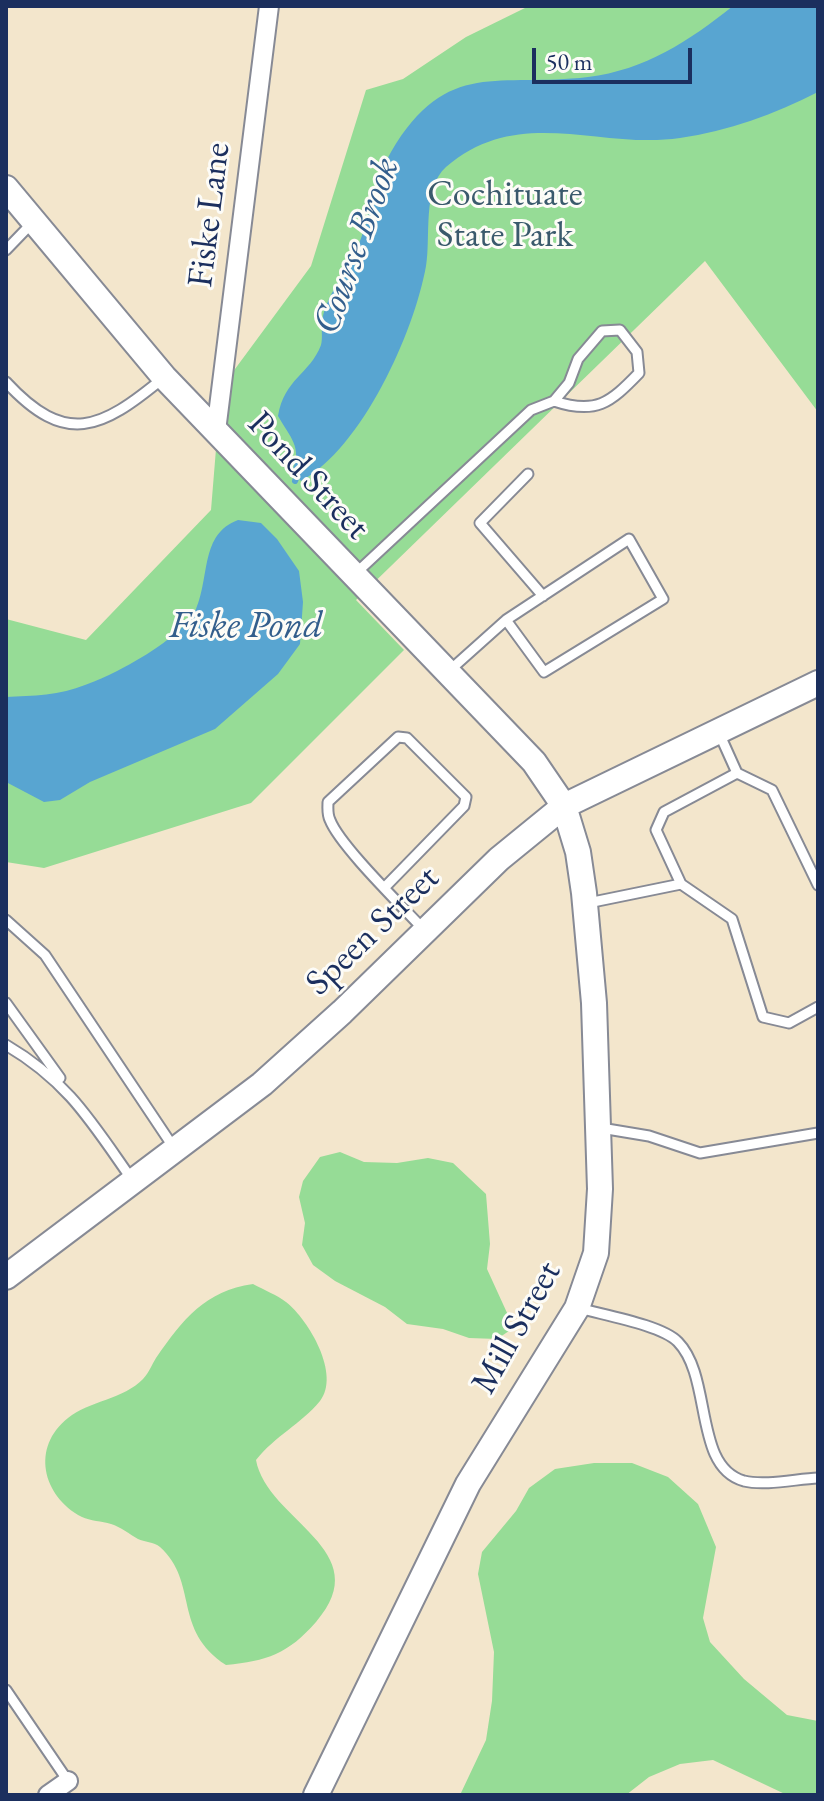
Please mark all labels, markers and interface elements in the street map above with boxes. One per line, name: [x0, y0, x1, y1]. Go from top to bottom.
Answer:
scale bar: [536, 32, 696, 82]
text: 50 m: [546, 46, 593, 77]
street label: Fiske Lane: [180, 140, 240, 290]
water label: Course Brook: [304, 152, 410, 340]
park label: Cochituate State Park: [427, 173, 583, 258]
street label: Pond Street: [238, 403, 378, 549]
water label: Fiske Pond: [169, 604, 323, 650]
street label: Speen Street: [297, 857, 449, 1005]
street label: Mill Street: [463, 1254, 571, 1402]

